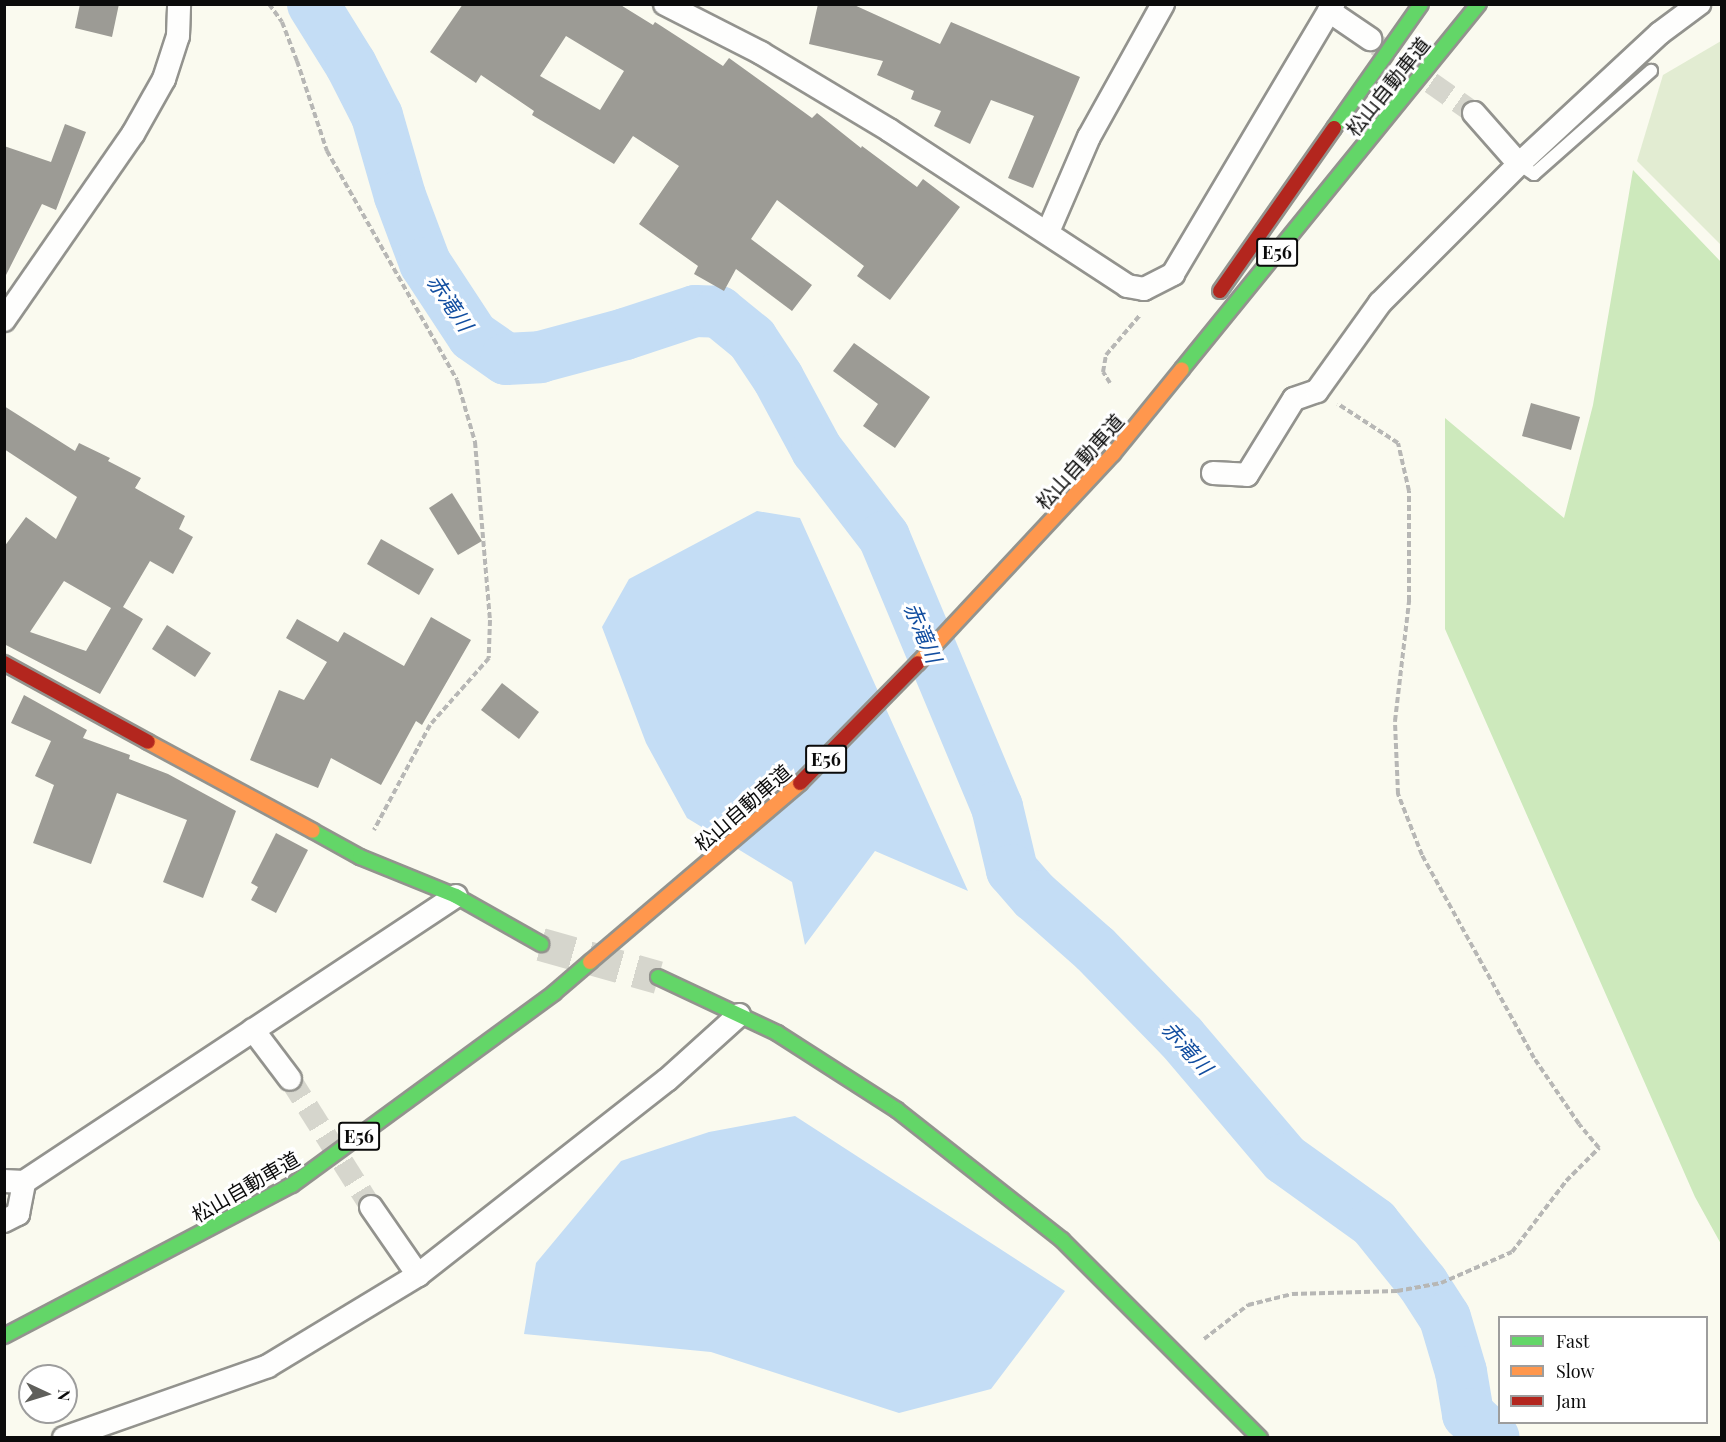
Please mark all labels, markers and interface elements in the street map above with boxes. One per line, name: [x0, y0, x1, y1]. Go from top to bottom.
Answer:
street label: 松山自動車道: [1340, 32, 1434, 140]
road number: E56: [1256, 237, 1298, 267]
water label: 赤滝川: [423, 269, 479, 335]
street label: 松山自動車道: [1030, 408, 1128, 514]
water label: 赤滝川: [900, 598, 948, 666]
road number: E56: [805, 744, 847, 774]
street label: 松山自動車道: [689, 759, 795, 855]
water label: 赤滝川: [1158, 1015, 1218, 1079]
road number: E56: [338, 1121, 380, 1151]
street label: 松山自動車道: [187, 1146, 303, 1226]
legend: [1498, 1316, 1708, 1424]
text: Fast: [1556, 1329, 1589, 1353]
text: Slow: [1556, 1359, 1594, 1383]
north arrow: [18, 1364, 78, 1424]
text: N: [54, 1389, 75, 1402]
text: Jam: [1556, 1389, 1586, 1413]

